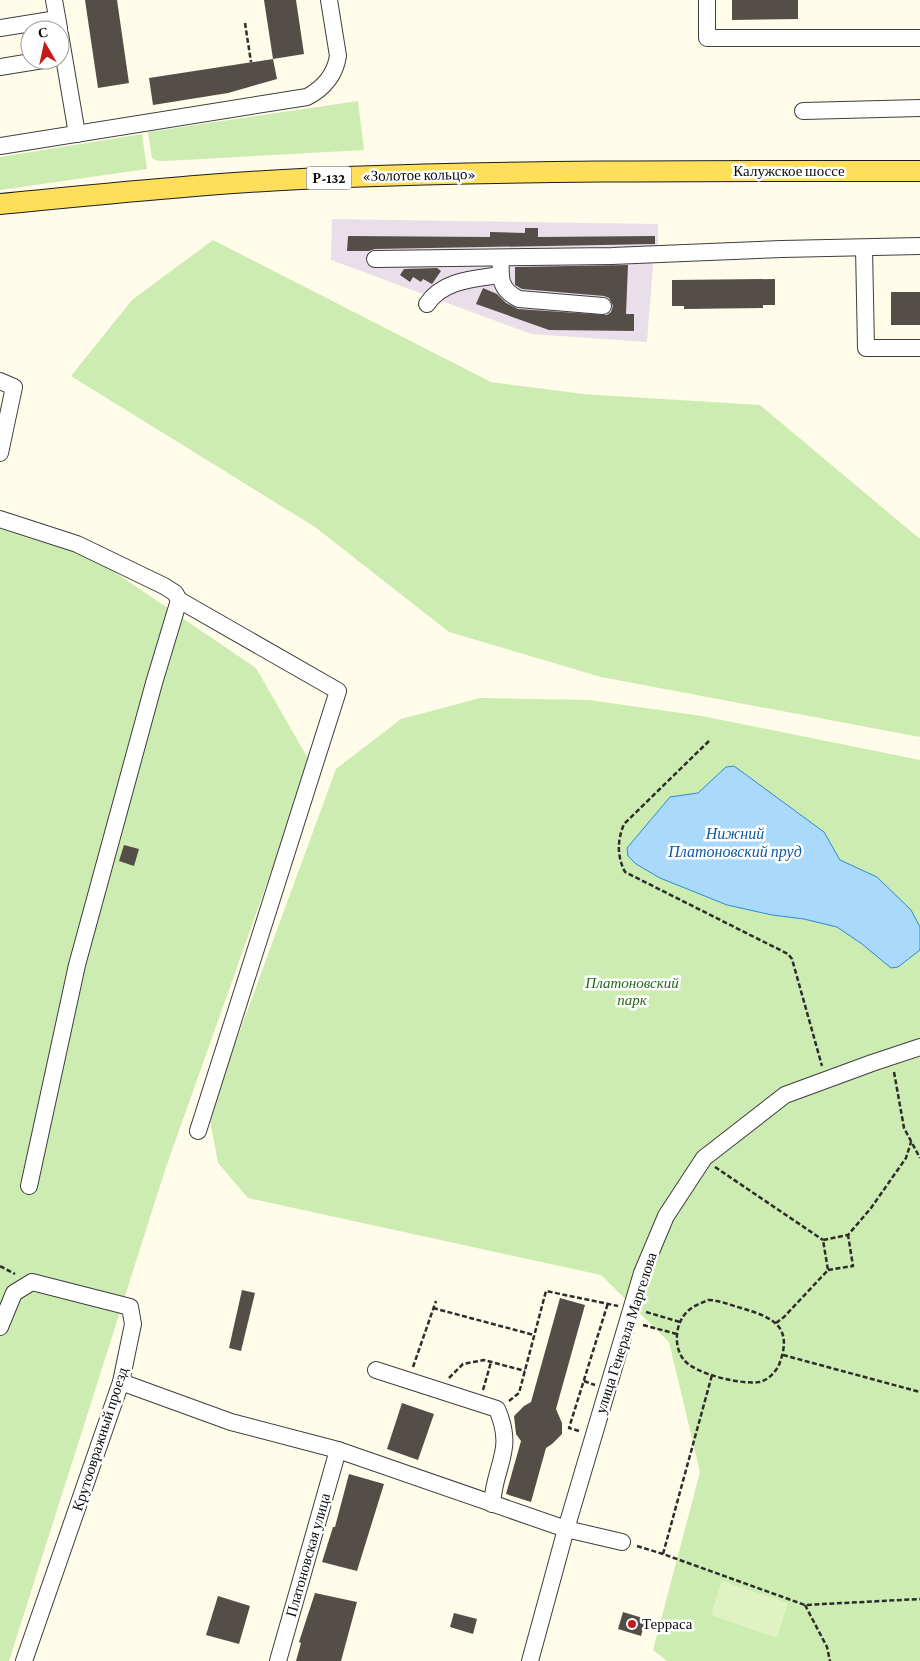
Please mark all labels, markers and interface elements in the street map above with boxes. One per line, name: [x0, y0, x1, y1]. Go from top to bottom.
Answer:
north arrow: [20, 20, 70, 70]
text: С: [37, 23, 49, 41]
street label: Калужское шоссе: [733, 163, 845, 179]
street label: «Золотое кольцо»: [362, 166, 476, 184]
road number: Р-132: [306, 167, 352, 190]
water label: Нижний Платоновский пруд: [667, 825, 802, 861]
park label: Платоновский парк: [584, 975, 679, 1008]
street label: улица Генерала Маргелова: [592, 1250, 660, 1416]
street label: Крутоовражный проезд: [69, 1365, 131, 1513]
street label: Платоновская улица: [283, 1491, 333, 1619]
place label: Терраса: [642, 1616, 693, 1632]
marker: Терраса: [626, 1618, 638, 1630]

